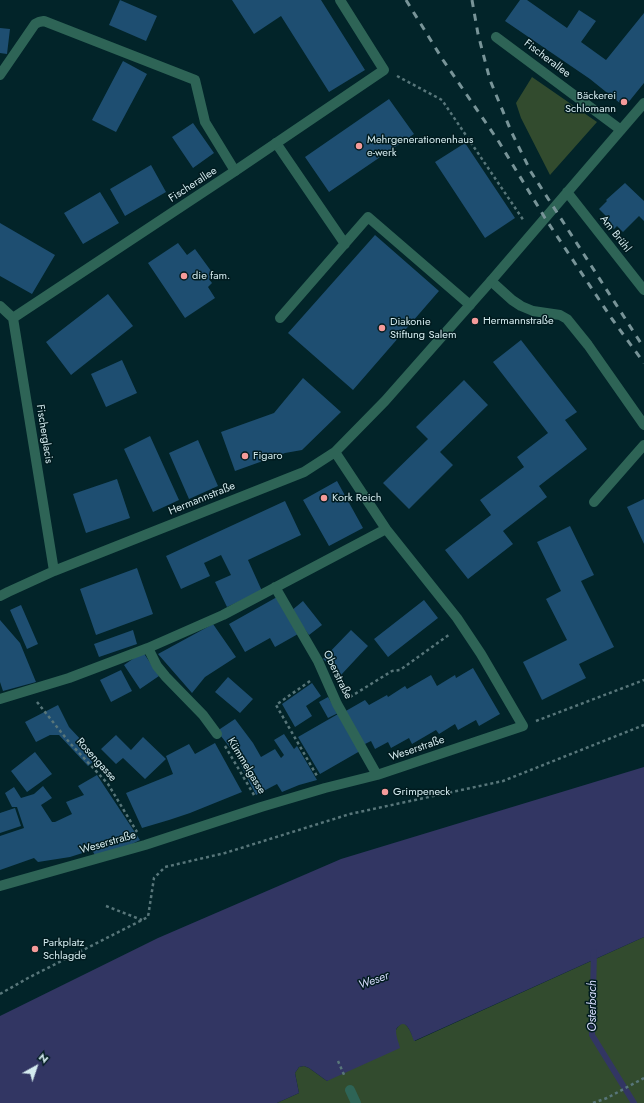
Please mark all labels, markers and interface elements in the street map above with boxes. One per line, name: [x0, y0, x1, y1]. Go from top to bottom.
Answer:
street label: Fischerallee: [521, 37, 573, 81]
place label: Bäckerei Schlomann: [565, 89, 616, 115]
marker: Bäckerei Schlomann: [619, 97, 629, 107]
place label: Mehrgenerationenhaus e-werk: [367, 133, 473, 159]
marker: Mehrgenerationenhaus e-werk: [354, 141, 364, 151]
street label: Fischerallee: [166, 165, 220, 205]
street label: Am Brühl: [597, 213, 633, 255]
place label: die fam.: [192, 269, 230, 283]
marker: die fam.: [179, 271, 189, 281]
place label: Hermannstraße: [483, 314, 554, 328]
place label: Diakonie Stiftung Salem: [390, 315, 457, 341]
marker: Hermannstraße: [470, 316, 480, 326]
marker: Diakonie Stiftung Salem: [377, 323, 387, 333]
street label: Fischerglacis: [33, 403, 55, 465]
place label: Figaro: [253, 449, 283, 463]
marker: Figaro: [240, 451, 250, 461]
street label: Hermannstraße: [167, 480, 237, 518]
place label: Kork Reich: [332, 491, 382, 505]
marker: Kork Reich: [319, 493, 329, 503]
street label: Oberstraße: [320, 649, 354, 701]
street label: Weserstraße: [388, 733, 446, 765]
street label: Rosengasse: [73, 735, 119, 785]
street label: Kümmelgasse: [224, 735, 268, 797]
place label: Grimpeneck: [393, 785, 450, 799]
marker: Grimpeneck: [380, 787, 390, 797]
street label: Weserstraße: [79, 829, 137, 857]
place label: Parkplatz Schlagde: [43, 936, 86, 962]
marker: Parkplatz Schlagde: [30, 944, 40, 954]
water label: Weser: [357, 969, 391, 993]
water label: Osterbach: [586, 980, 600, 1032]
north arrow: [16, 1047, 56, 1087]
text: N: [35, 1049, 52, 1067]

